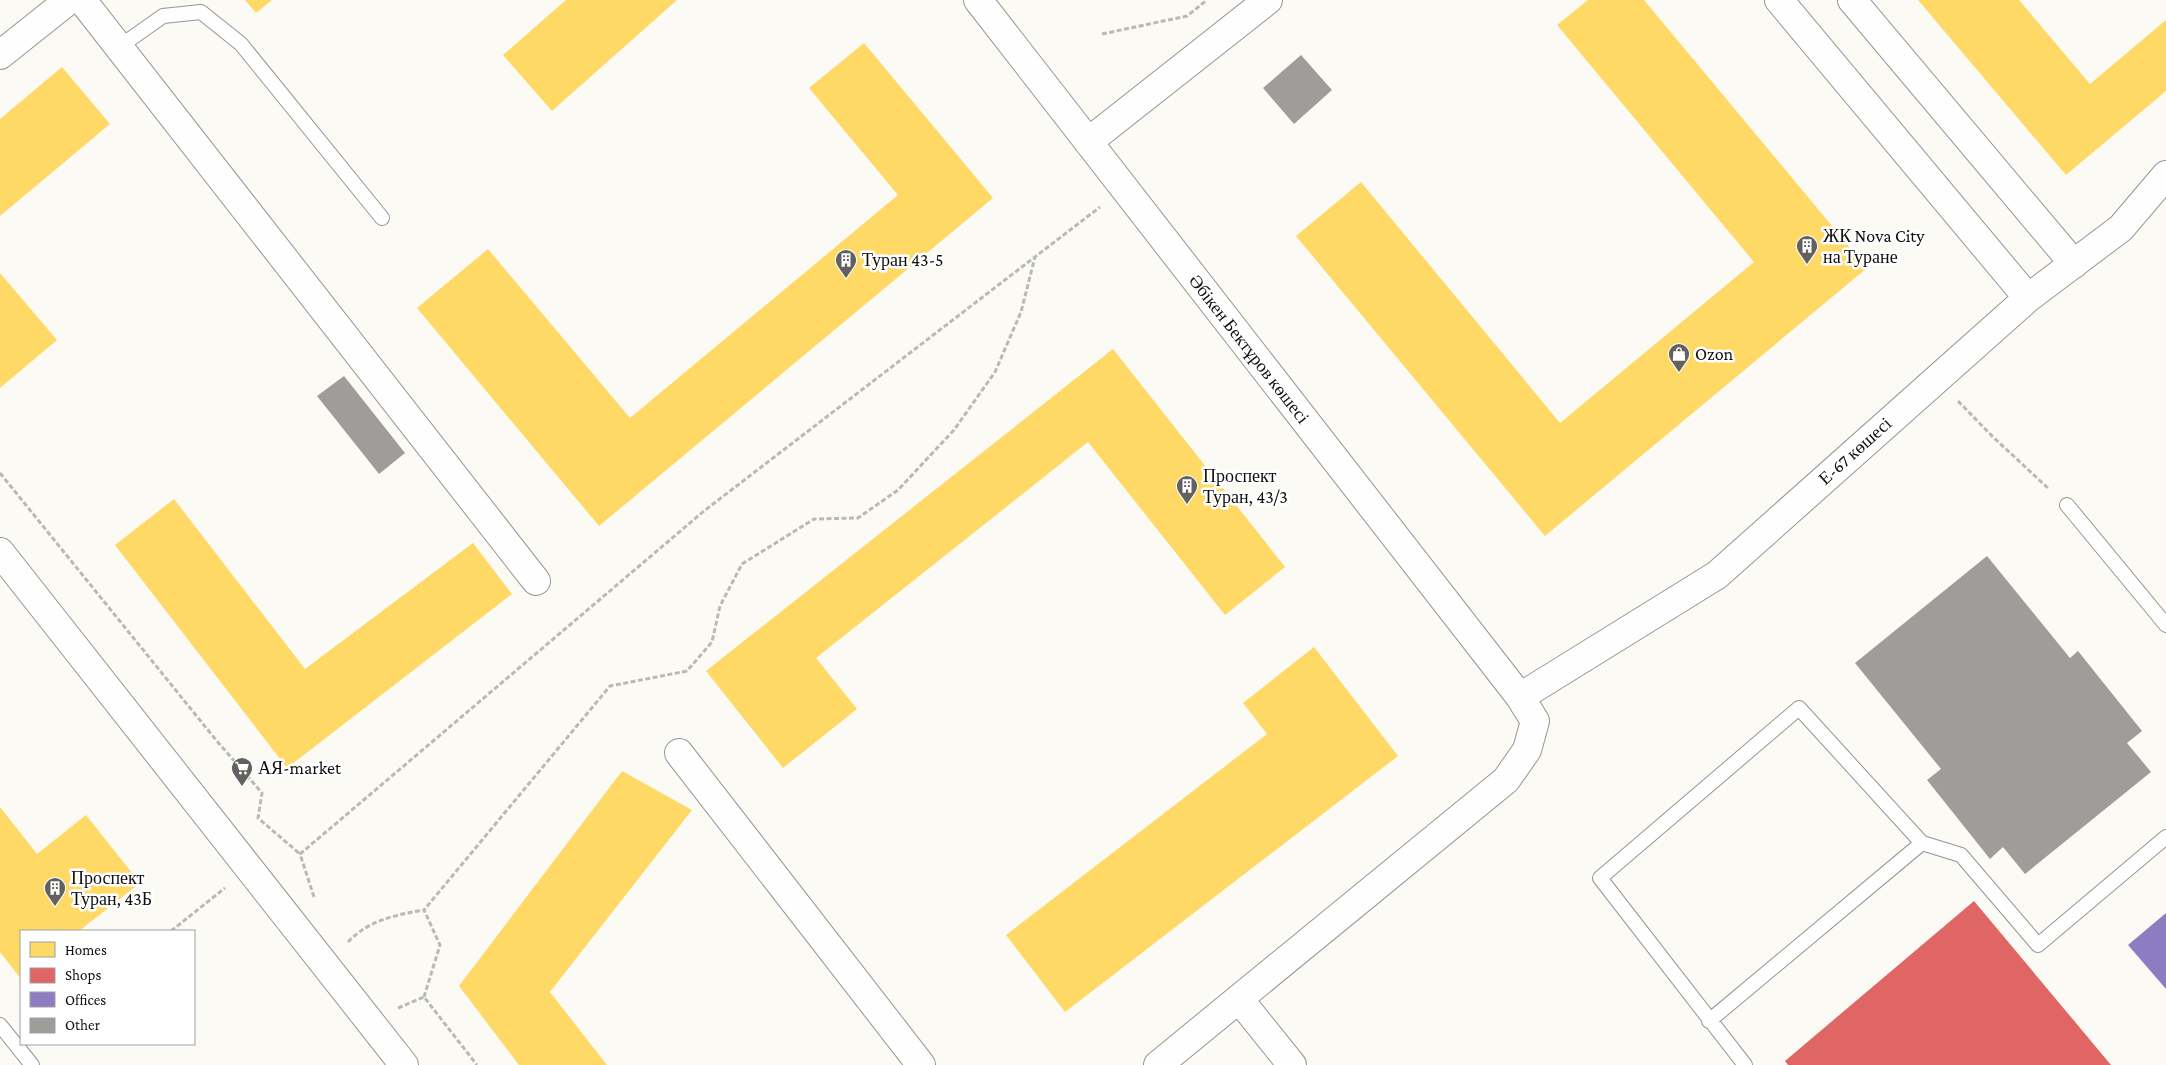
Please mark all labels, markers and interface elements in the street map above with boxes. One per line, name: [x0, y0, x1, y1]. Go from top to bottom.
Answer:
place label: ЖК Nova City на Туране: [1823, 226, 1925, 267]
building icon: ЖК Nova City на Туране: [1795, 234, 1819, 265]
building icon: Туран 43-5: [834, 248, 858, 279]
place label: Туран 43-5: [862, 250, 944, 270]
street label: Әбікен Бектұров көшесі: [1185, 271, 1313, 427]
shop icon: Ozon: [1667, 342, 1691, 373]
place label: Ozon: [1695, 344, 1734, 364]
street label: Е-67 көшесі: [1815, 413, 1895, 489]
place label: Проспект Туран, 43/3: [1203, 466, 1288, 507]
building icon: Проспект Туран, 43/3: [1175, 474, 1199, 505]
supermarket icon: АЯ-market: [230, 756, 254, 787]
place label: АЯ-market: [258, 758, 342, 778]
place label: Проспект Туран, 43Б: [71, 868, 152, 909]
building icon: Проспект Туран, 43Б: [43, 876, 67, 907]
legend: [20, 930, 195, 1045]
text: Homes: [65, 942, 107, 958]
text: Shops: [65, 967, 101, 984]
text: Offices: [65, 992, 106, 1008]
text: Other: [65, 1017, 101, 1033]

